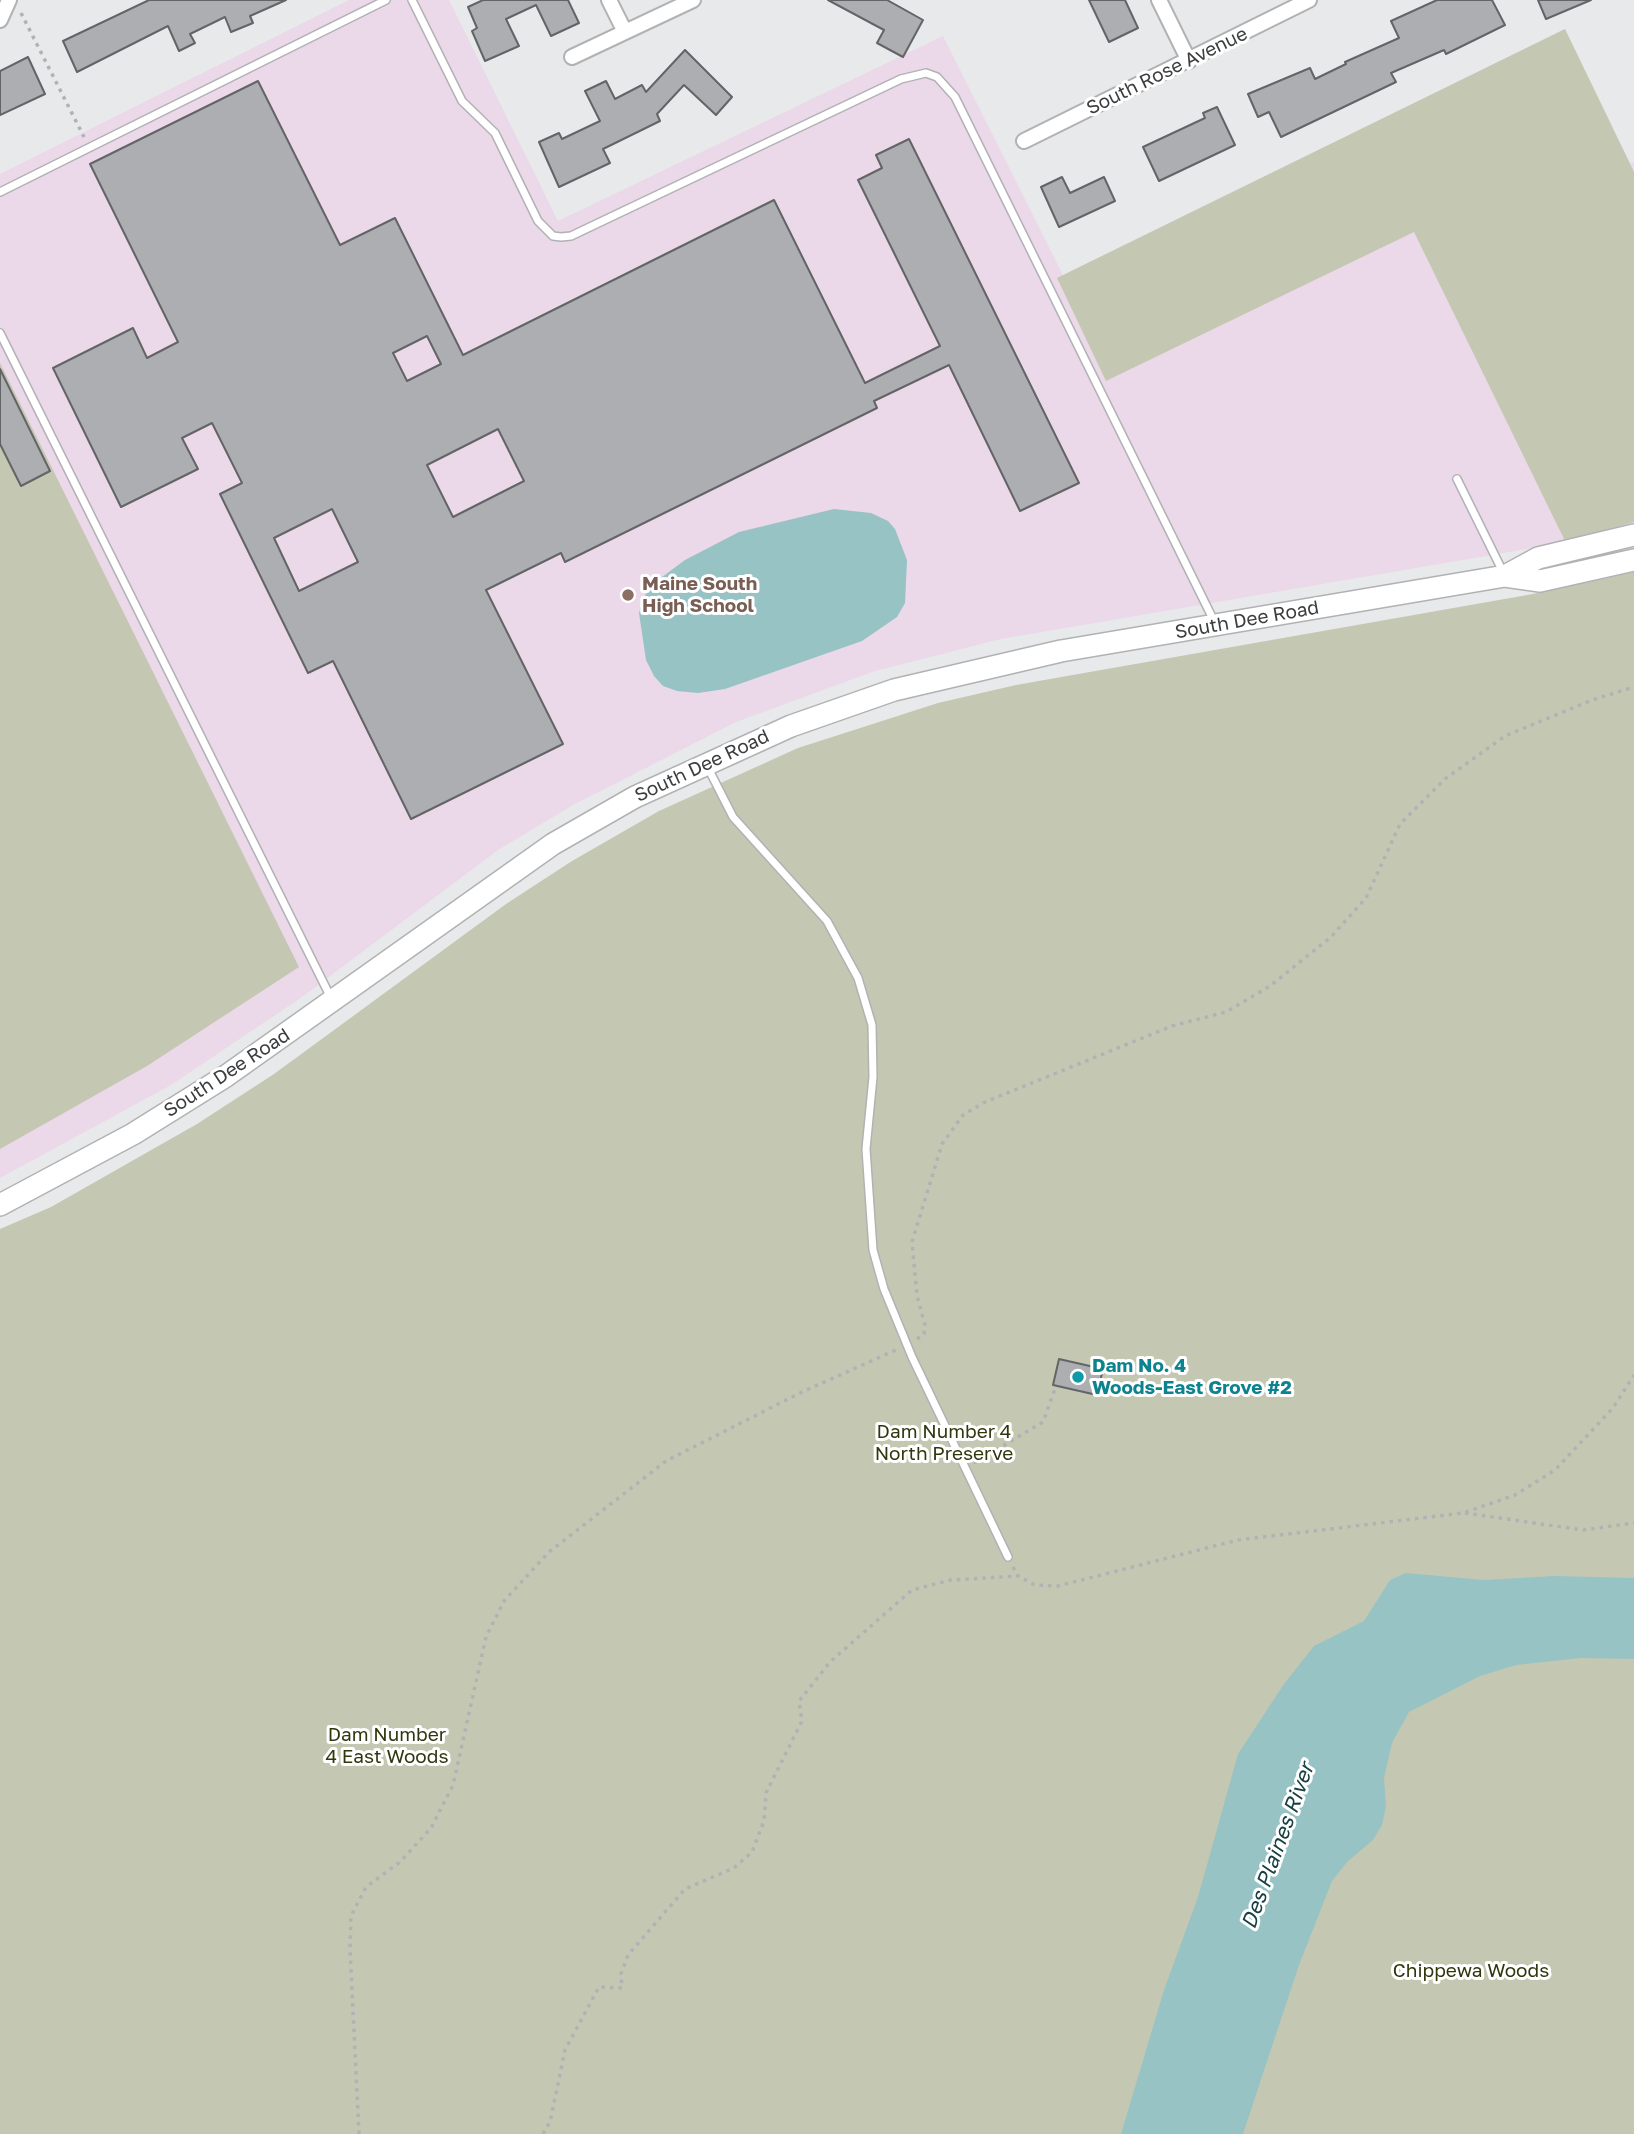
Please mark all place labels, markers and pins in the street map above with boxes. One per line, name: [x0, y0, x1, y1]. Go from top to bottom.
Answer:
place label: Maine South High School: [642, 573, 757, 617]
marker: Maine South High School: [620, 587, 636, 603]
place label: Dam No. 4 Woods-East Grove #2: [1092, 1355, 1292, 1399]
marker: Dam No. 4 Woods-East Grove #2: [1070, 1369, 1086, 1385]

